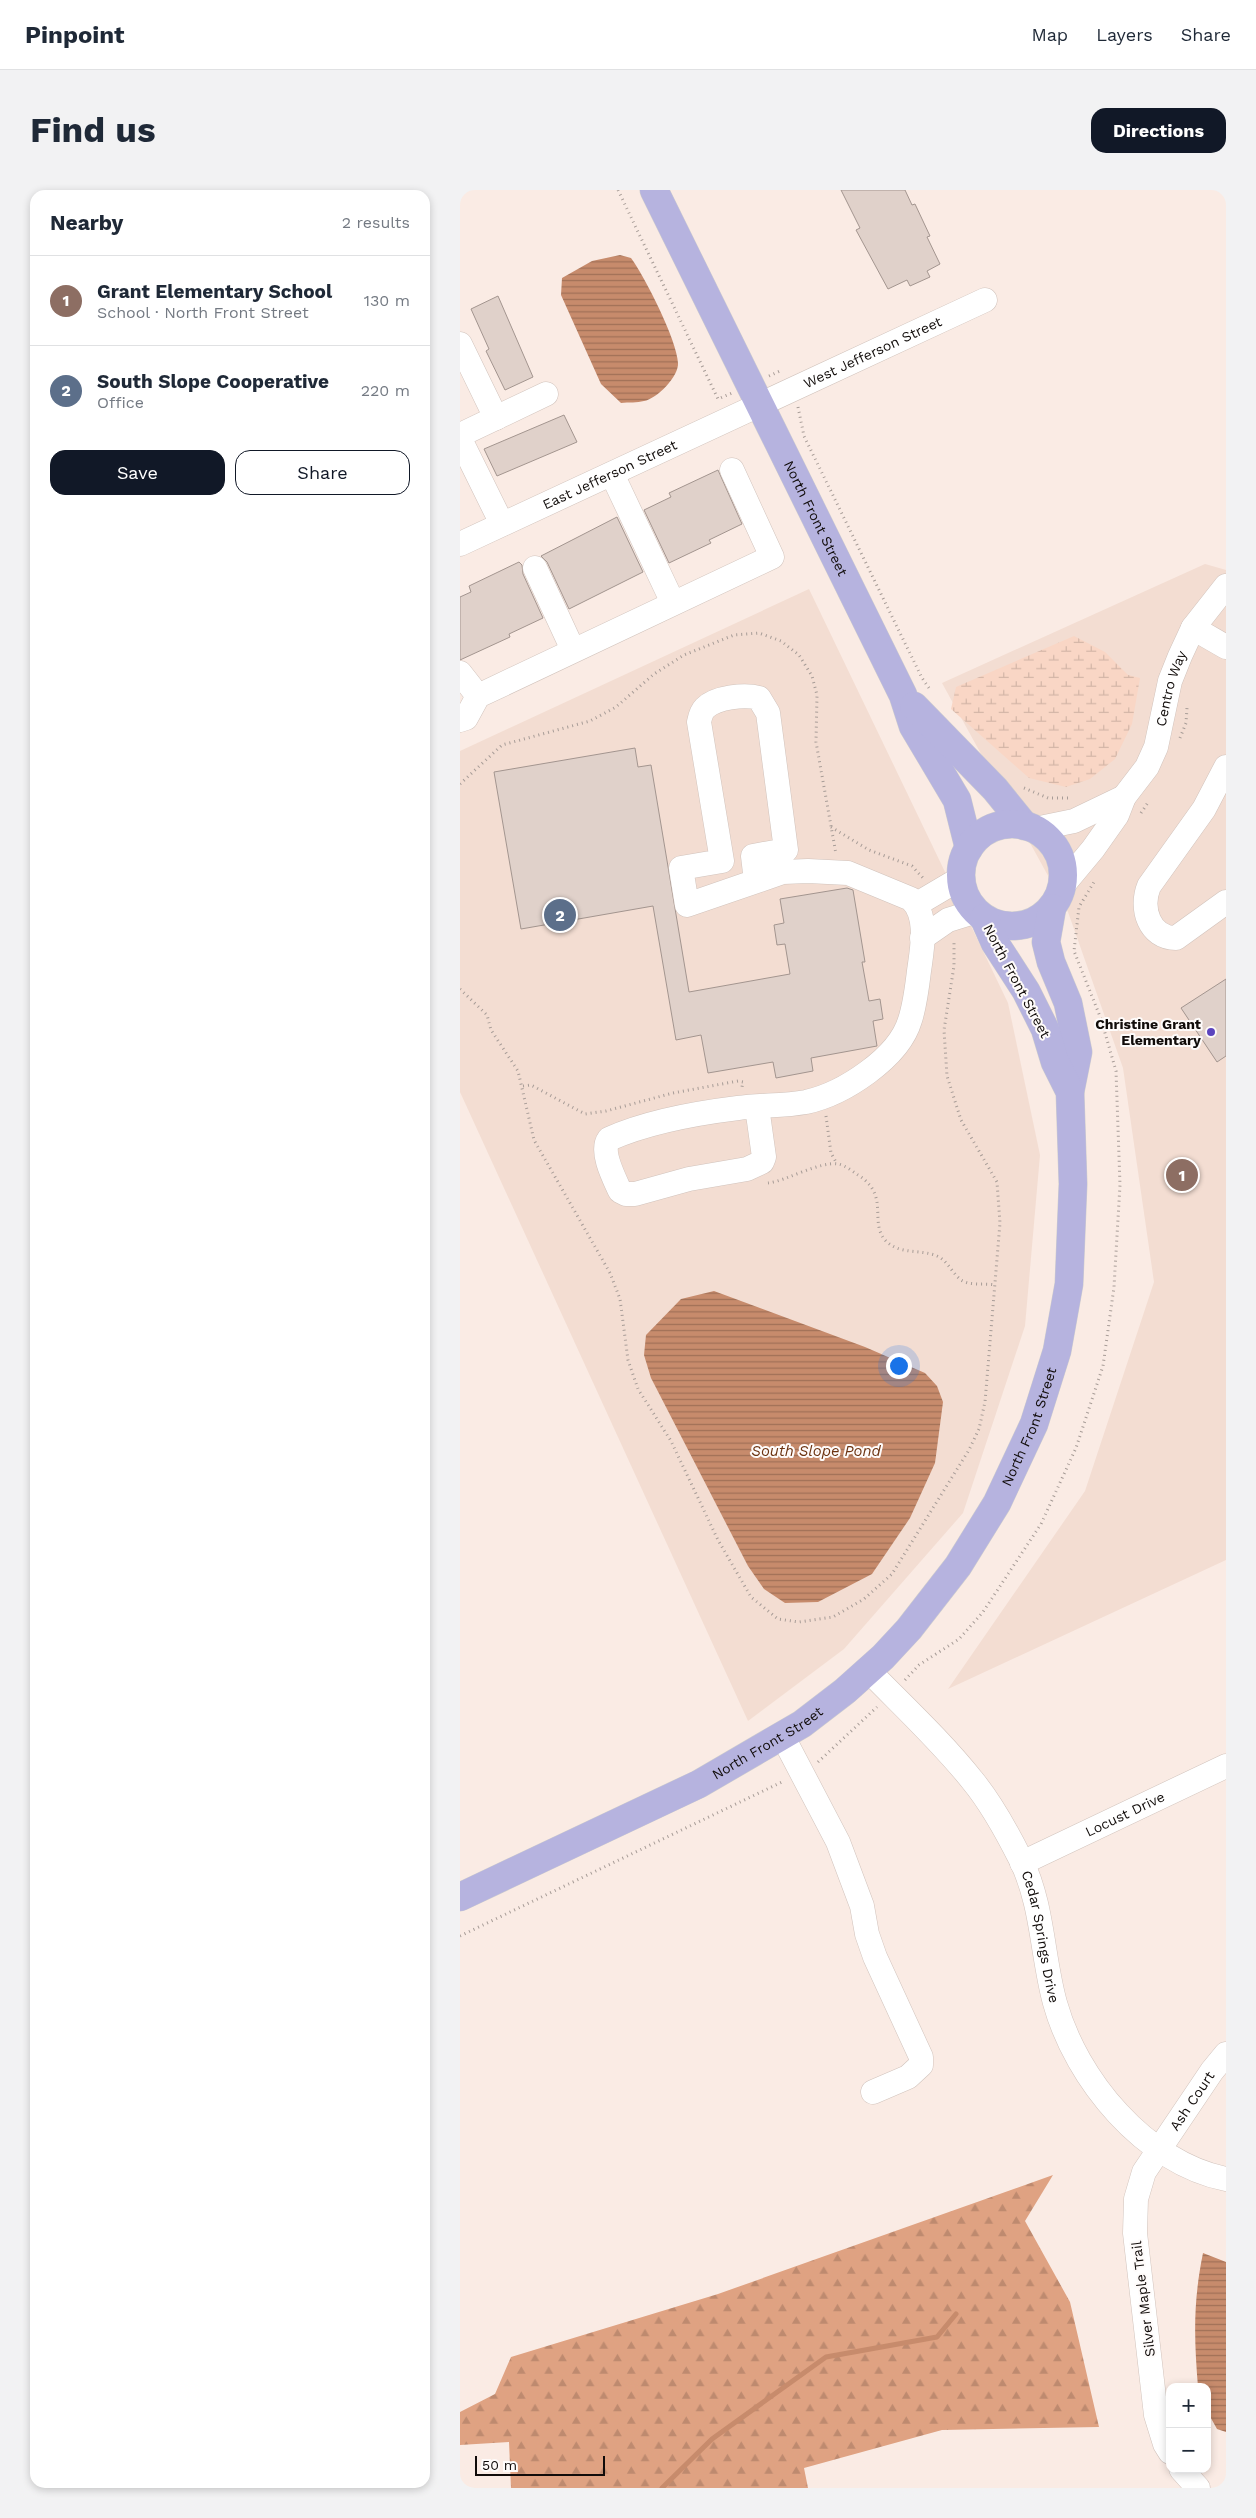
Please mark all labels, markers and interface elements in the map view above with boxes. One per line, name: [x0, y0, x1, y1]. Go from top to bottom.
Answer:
text: Pinpoint: [25, 21, 125, 49]
text: Map: [1031, 24, 1068, 45]
text: Layers: [1096, 24, 1153, 45]
text: Share: [1181, 24, 1231, 45]
button: Directions: [1091, 108, 1226, 153]
text: Find us: [30, 109, 156, 151]
text: Nearby: [50, 210, 123, 235]
text: 2 results: [342, 213, 410, 232]
text: Grant Elementary School: [97, 280, 332, 303]
text: 1: [63, 291, 69, 310]
text: 130 m: [364, 291, 410, 310]
text: School · North Front Street: [97, 303, 309, 322]
street label: West Jefferson Street: [801, 313, 944, 391]
text: South Slope Cooperative: [97, 370, 329, 393]
text: 2: [61, 381, 71, 400]
text: 220 m: [361, 381, 410, 400]
text: Office: [97, 393, 144, 412]
street label: East Jefferson Street: [540, 436, 679, 513]
button: Save: [50, 450, 225, 495]
button: Share: [235, 450, 410, 495]
street label: North Front Street: [781, 458, 851, 579]
street label: Centro Way: [1153, 647, 1190, 728]
pin: 2: [544, 896, 576, 934]
street label: North Front Street: [980, 921, 1054, 1041]
place label: Christine Grant Elementary: [1095, 1016, 1201, 1048]
marker: Christine Grant Elementary: [1205, 1026, 1217, 1038]
pin: 1: [1166, 1156, 1198, 1194]
your location: [886, 1353, 912, 1379]
street label: North Front Street: [998, 1365, 1059, 1488]
water label: South Slope Pond: [751, 1442, 881, 1460]
street label: North Front Street: [709, 1703, 826, 1783]
street label: Locust Drive: [1083, 1788, 1167, 1840]
street label: Cedar Springs Drive: [1018, 1868, 1063, 2005]
street label: Ash Court: [1166, 2068, 1218, 2133]
street label: Silver Maple Trail: [1128, 2240, 1158, 2358]
map controls: [1166, 2383, 1211, 2473]
button: +: [1166, 2383, 1211, 2428]
button: −: [1166, 2428, 1211, 2473]
scale bar: [475, 2453, 605, 2476]
text: 50 m: [482, 2457, 517, 2473]

